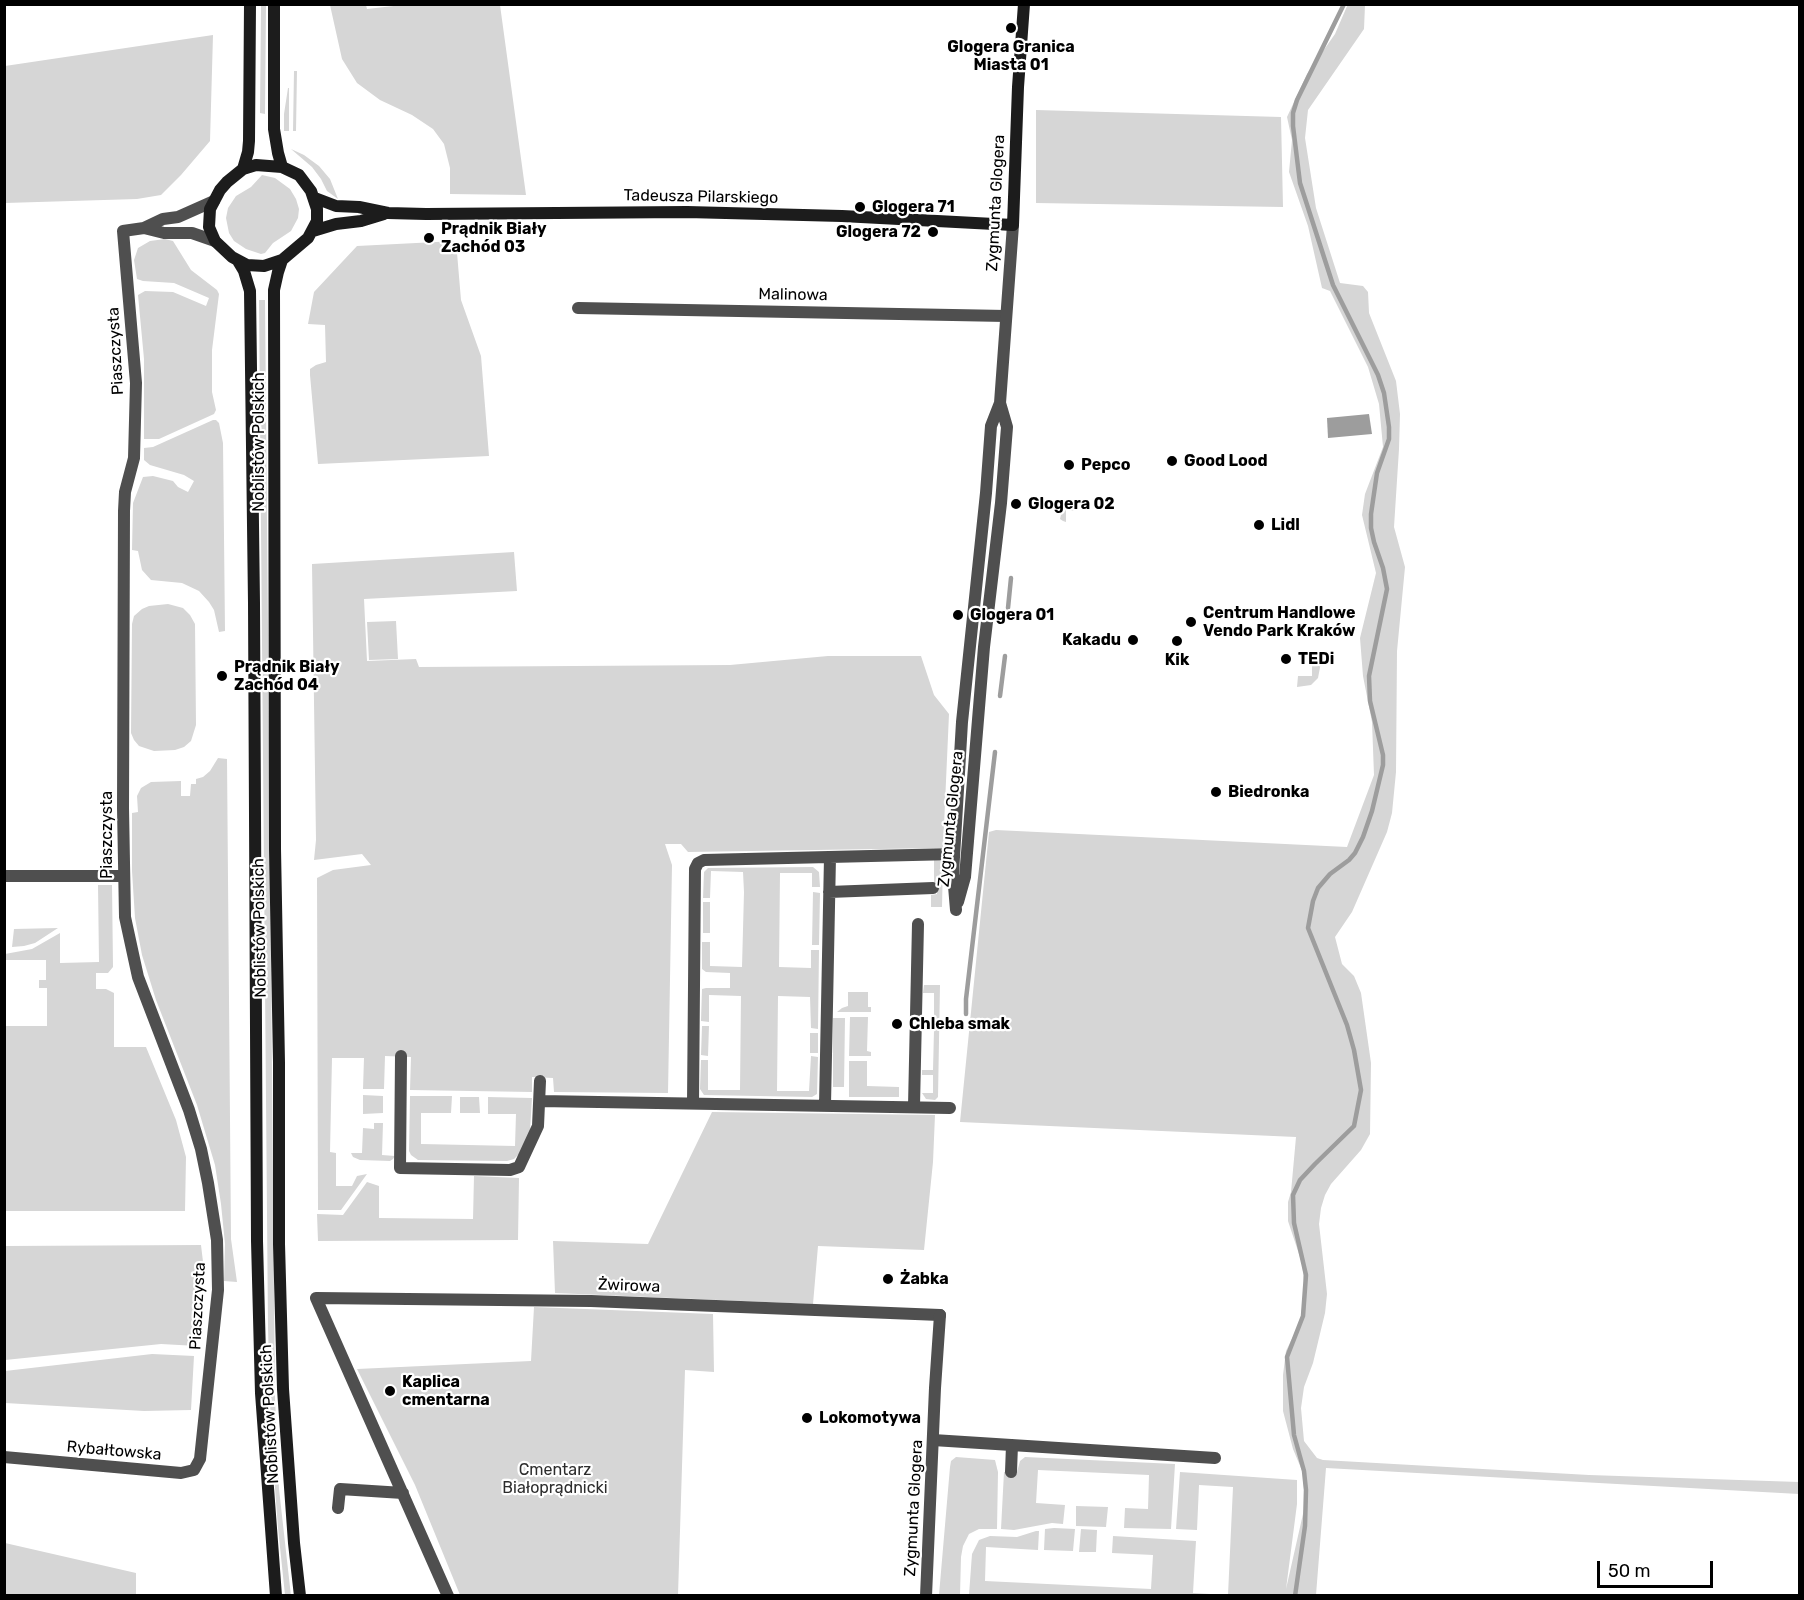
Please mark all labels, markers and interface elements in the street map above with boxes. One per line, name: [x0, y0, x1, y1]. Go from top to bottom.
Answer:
marker: Glogera Granica Miasta 01: [1004, 21, 1018, 35]
place label: Glogera Granica Miasta 01: [947, 37, 1075, 75]
street label: Zygmunta Glogera: [983, 134, 1009, 272]
street label: Tadeusza Pilarskiego: [623, 186, 779, 208]
place label: Glogera 71: [872, 197, 955, 217]
marker: Glogera 71: [853, 200, 867, 214]
place label: Prądnik Biały Zachód 03: [441, 219, 546, 257]
place label: Glogera 72: [836, 222, 921, 242]
marker: Glogera 72: [926, 225, 940, 239]
marker: Prądnik Biały Zachód 03: [422, 231, 436, 245]
street label: Malinowa: [758, 285, 828, 305]
street label: Piaszczysta: [104, 307, 128, 395]
street label: Noblistów Polskich: [249, 372, 269, 512]
place label: Good Lood: [1184, 451, 1268, 471]
marker: Good Lood: [1165, 454, 1179, 468]
place label: Pepco: [1081, 455, 1131, 475]
marker: Pepco: [1062, 458, 1076, 472]
place label: Glogera 02: [1028, 494, 1115, 514]
marker: Glogera 02: [1009, 497, 1023, 511]
place label: Lidl: [1271, 515, 1300, 535]
marker: Lidl: [1252, 518, 1266, 532]
place label: Centrum Handlowe Vendo Park Kraków: [1203, 603, 1356, 641]
place label: Glogera 01: [970, 605, 1054, 625]
marker: Glogera 01: [951, 608, 965, 622]
marker: Centrum Handlowe Vendo Park Kraków: [1184, 615, 1198, 629]
place label: Kakadu: [1062, 630, 1121, 650]
marker: Kakadu: [1126, 633, 1140, 647]
marker: Kik: [1170, 634, 1184, 648]
place label: TEDi: [1298, 649, 1334, 669]
place label: Kik: [1165, 650, 1189, 670]
marker: TEDi: [1279, 652, 1293, 666]
place label: Prądnik Biały Zachód 04: [234, 657, 339, 695]
marker: Prądnik Biały Zachód 04: [215, 669, 229, 683]
street label: Zygmunta Glogera: [934, 750, 968, 888]
place label: Biedronka: [1228, 782, 1309, 802]
marker: Biedronka: [1209, 785, 1223, 799]
street label: Piaszczysta: [97, 791, 117, 879]
street label: Noblistów Polskich: [249, 858, 271, 998]
place label: Chleba smak: [909, 1014, 1010, 1034]
marker: Chleba smak: [890, 1017, 904, 1031]
street label: Piaszczysta: [186, 1262, 210, 1350]
place label: Żabka: [900, 1269, 949, 1289]
marker: Żabka: [881, 1272, 895, 1286]
street label: Żwirowa: [598, 1275, 660, 1297]
street label: Noblistów Polskich: [257, 1344, 283, 1484]
place label: Kaplica cmentarna: [402, 1372, 490, 1410]
marker: Kaplica cmentarna: [383, 1384, 397, 1398]
place label: Lokomotywa: [819, 1408, 921, 1428]
marker: Lokomotywa: [800, 1411, 814, 1425]
street label: Rybałtowska: [66, 1437, 162, 1465]
street label: Zygmunta Glogera: [901, 1439, 927, 1577]
park label: Cmentarz Białoprądnicki: [502, 1460, 608, 1498]
scale bar: [1600, 1549, 1716, 1587]
text: 50 m: [1608, 1560, 1651, 1582]

